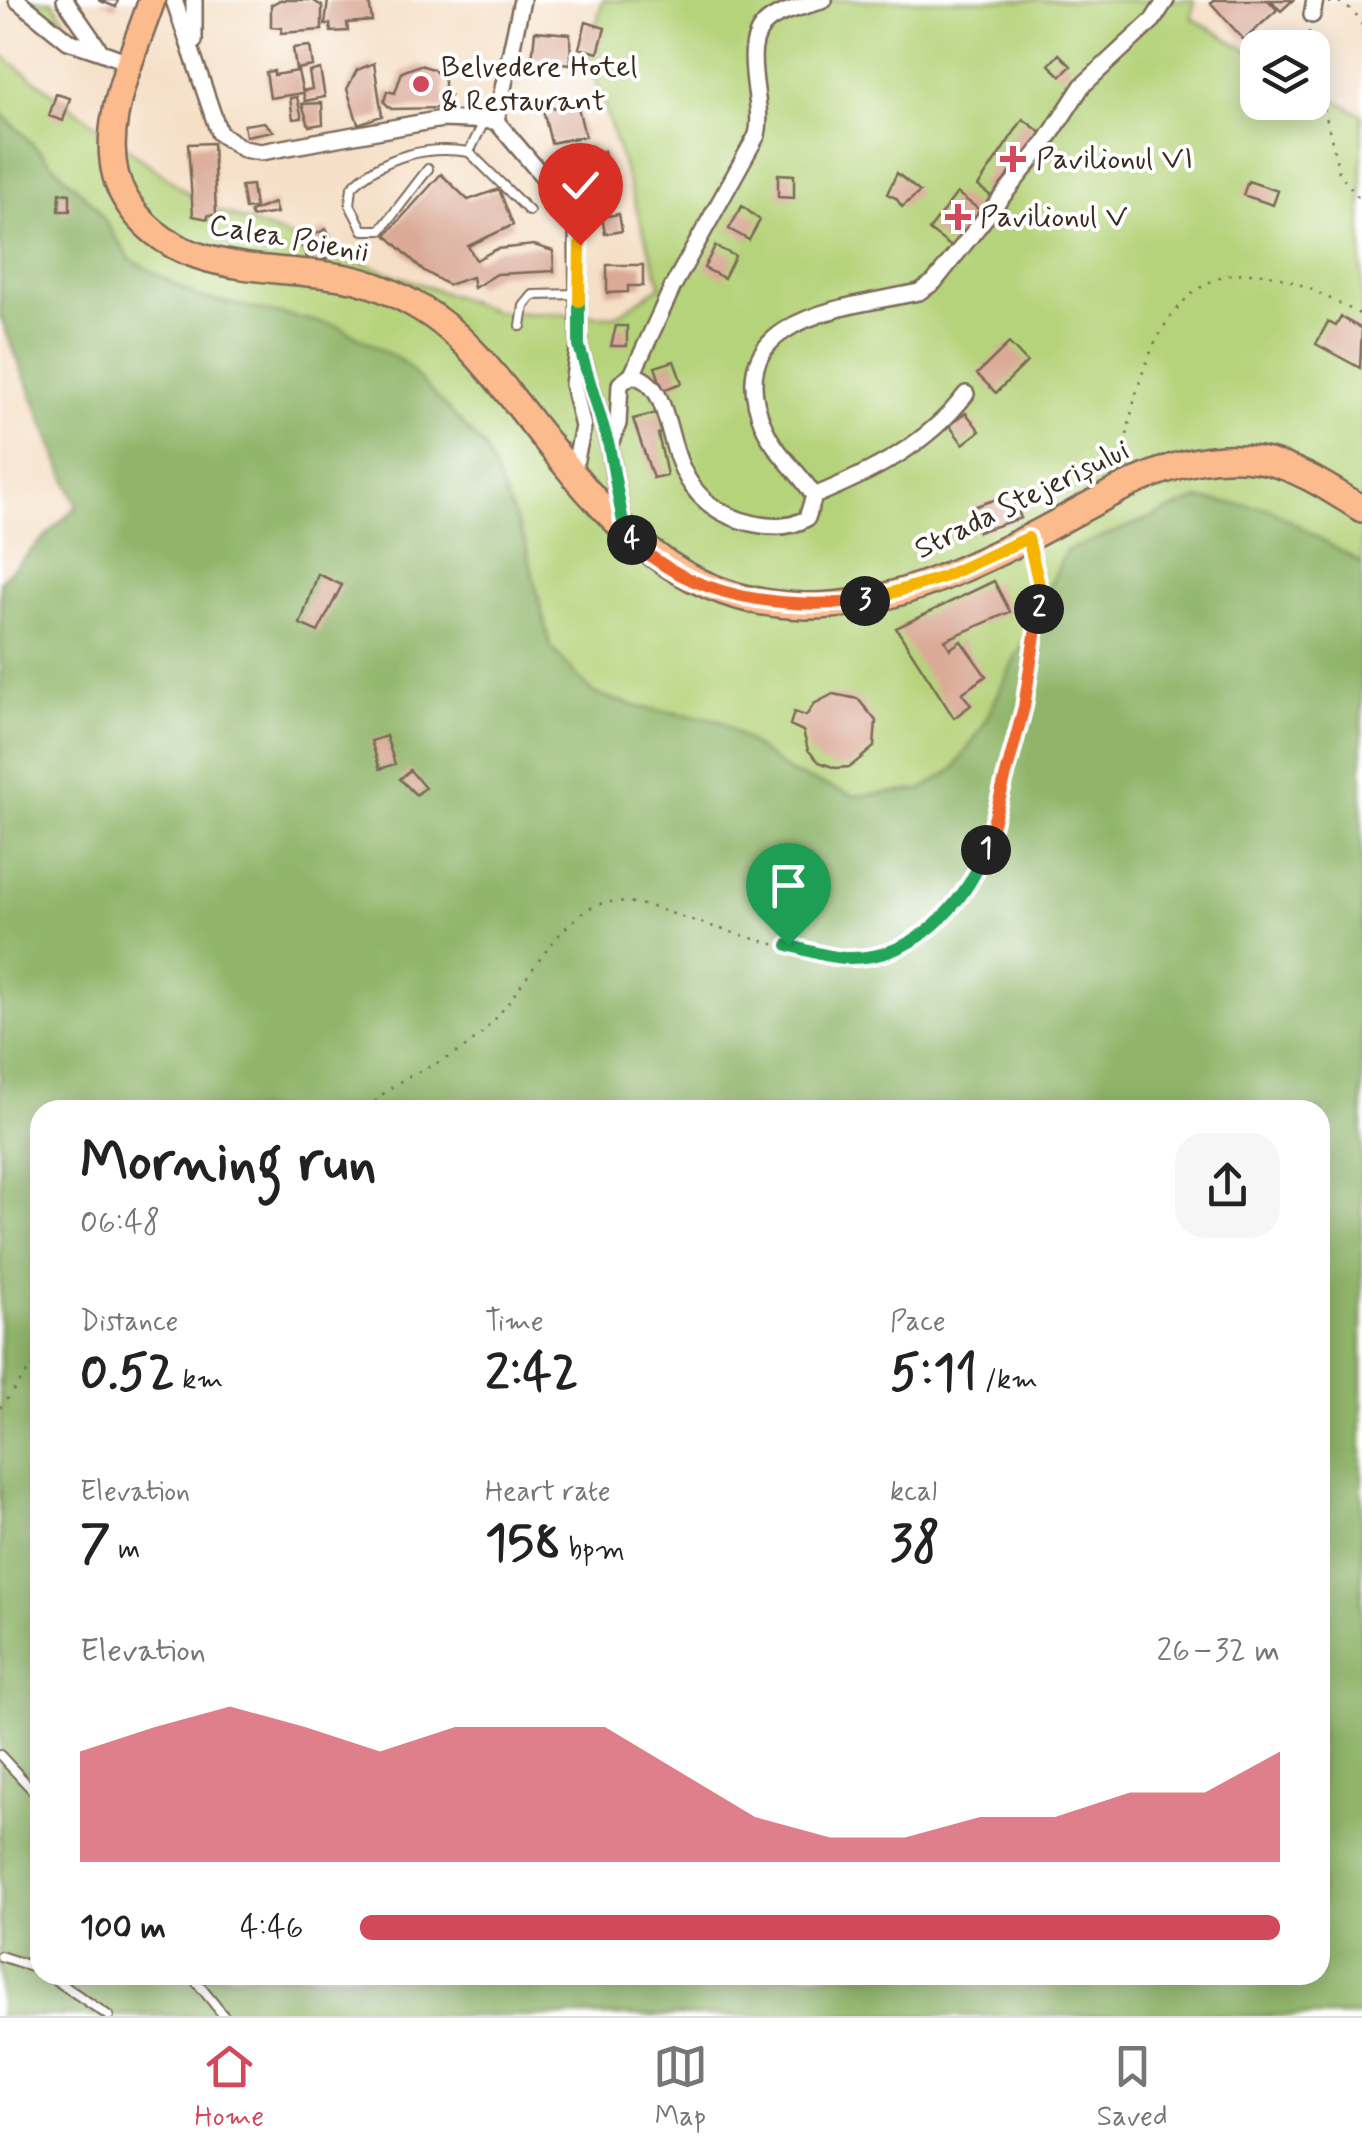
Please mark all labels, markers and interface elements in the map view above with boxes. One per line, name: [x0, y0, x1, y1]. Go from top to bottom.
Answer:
map controls: [1240, 30, 1330, 120]
button: layers: [1240, 30, 1330, 120]
place label: Belvedere Hotel & Restaurant: [441, 48, 638, 121]
marker: Belvedere Hotel & Restaurant: [410, 73, 432, 95]
place label: Pavilionul VI: [1036, 140, 1193, 179]
pin: [538, 143, 623, 246]
marker: Pavilionul VI: [1000, 146, 1026, 172]
icon: check: [553, 158, 608, 213]
place label: Pavilionul V: [980, 198, 1128, 237]
marker: Pavilionul V: [945, 204, 971, 230]
street label: Calea Poienii: [206, 206, 372, 272]
street label: Strada Stejerișului: [908, 431, 1136, 569]
pin: 4: [607, 515, 657, 565]
text: 4: [624, 521, 640, 558]
pin: 3: [840, 576, 890, 626]
text: 3: [859, 582, 871, 619]
pin: 2: [1014, 584, 1064, 634]
text: 2: [1032, 590, 1046, 627]
pin: 1: [961, 825, 1011, 875]
text: 1: [980, 831, 992, 868]
pin: [746, 843, 831, 946]
icon: arrive: [761, 858, 816, 913]
text: Morning run: [80, 1128, 377, 1200]
button: share: [1175, 1133, 1280, 1238]
text: 06:48: [80, 1202, 160, 1244]
text: Distance: [80, 1304, 178, 1341]
text: Time: [485, 1304, 544, 1341]
text: Pace: [890, 1304, 946, 1341]
text: 0.52: [80, 1341, 175, 1407]
text: 2:42: [485, 1341, 578, 1407]
text: 5:11: [890, 1341, 977, 1407]
text: km: [175, 1362, 223, 1399]
text: /km: [977, 1362, 1038, 1399]
text: Elevation: [80, 1474, 190, 1511]
text: Heart rate: [485, 1474, 611, 1511]
text: kcal: [890, 1474, 937, 1511]
text: 7: [80, 1511, 110, 1577]
text: 158: [485, 1511, 561, 1577]
text: 38: [890, 1511, 940, 1577]
text: m: [110, 1532, 140, 1569]
text: bpm: [561, 1532, 625, 1569]
text: Elevation: [80, 1630, 206, 1672]
text: 26–32 m: [1157, 1630, 1280, 1672]
text: 100 m: [80, 1907, 166, 1949]
text: 4:46: [240, 1907, 304, 1949]
tab: Home: [194, 2039, 264, 2136]
tab: Map: [653, 2039, 708, 2136]
tab: Saved: [1097, 2039, 1168, 2136]

